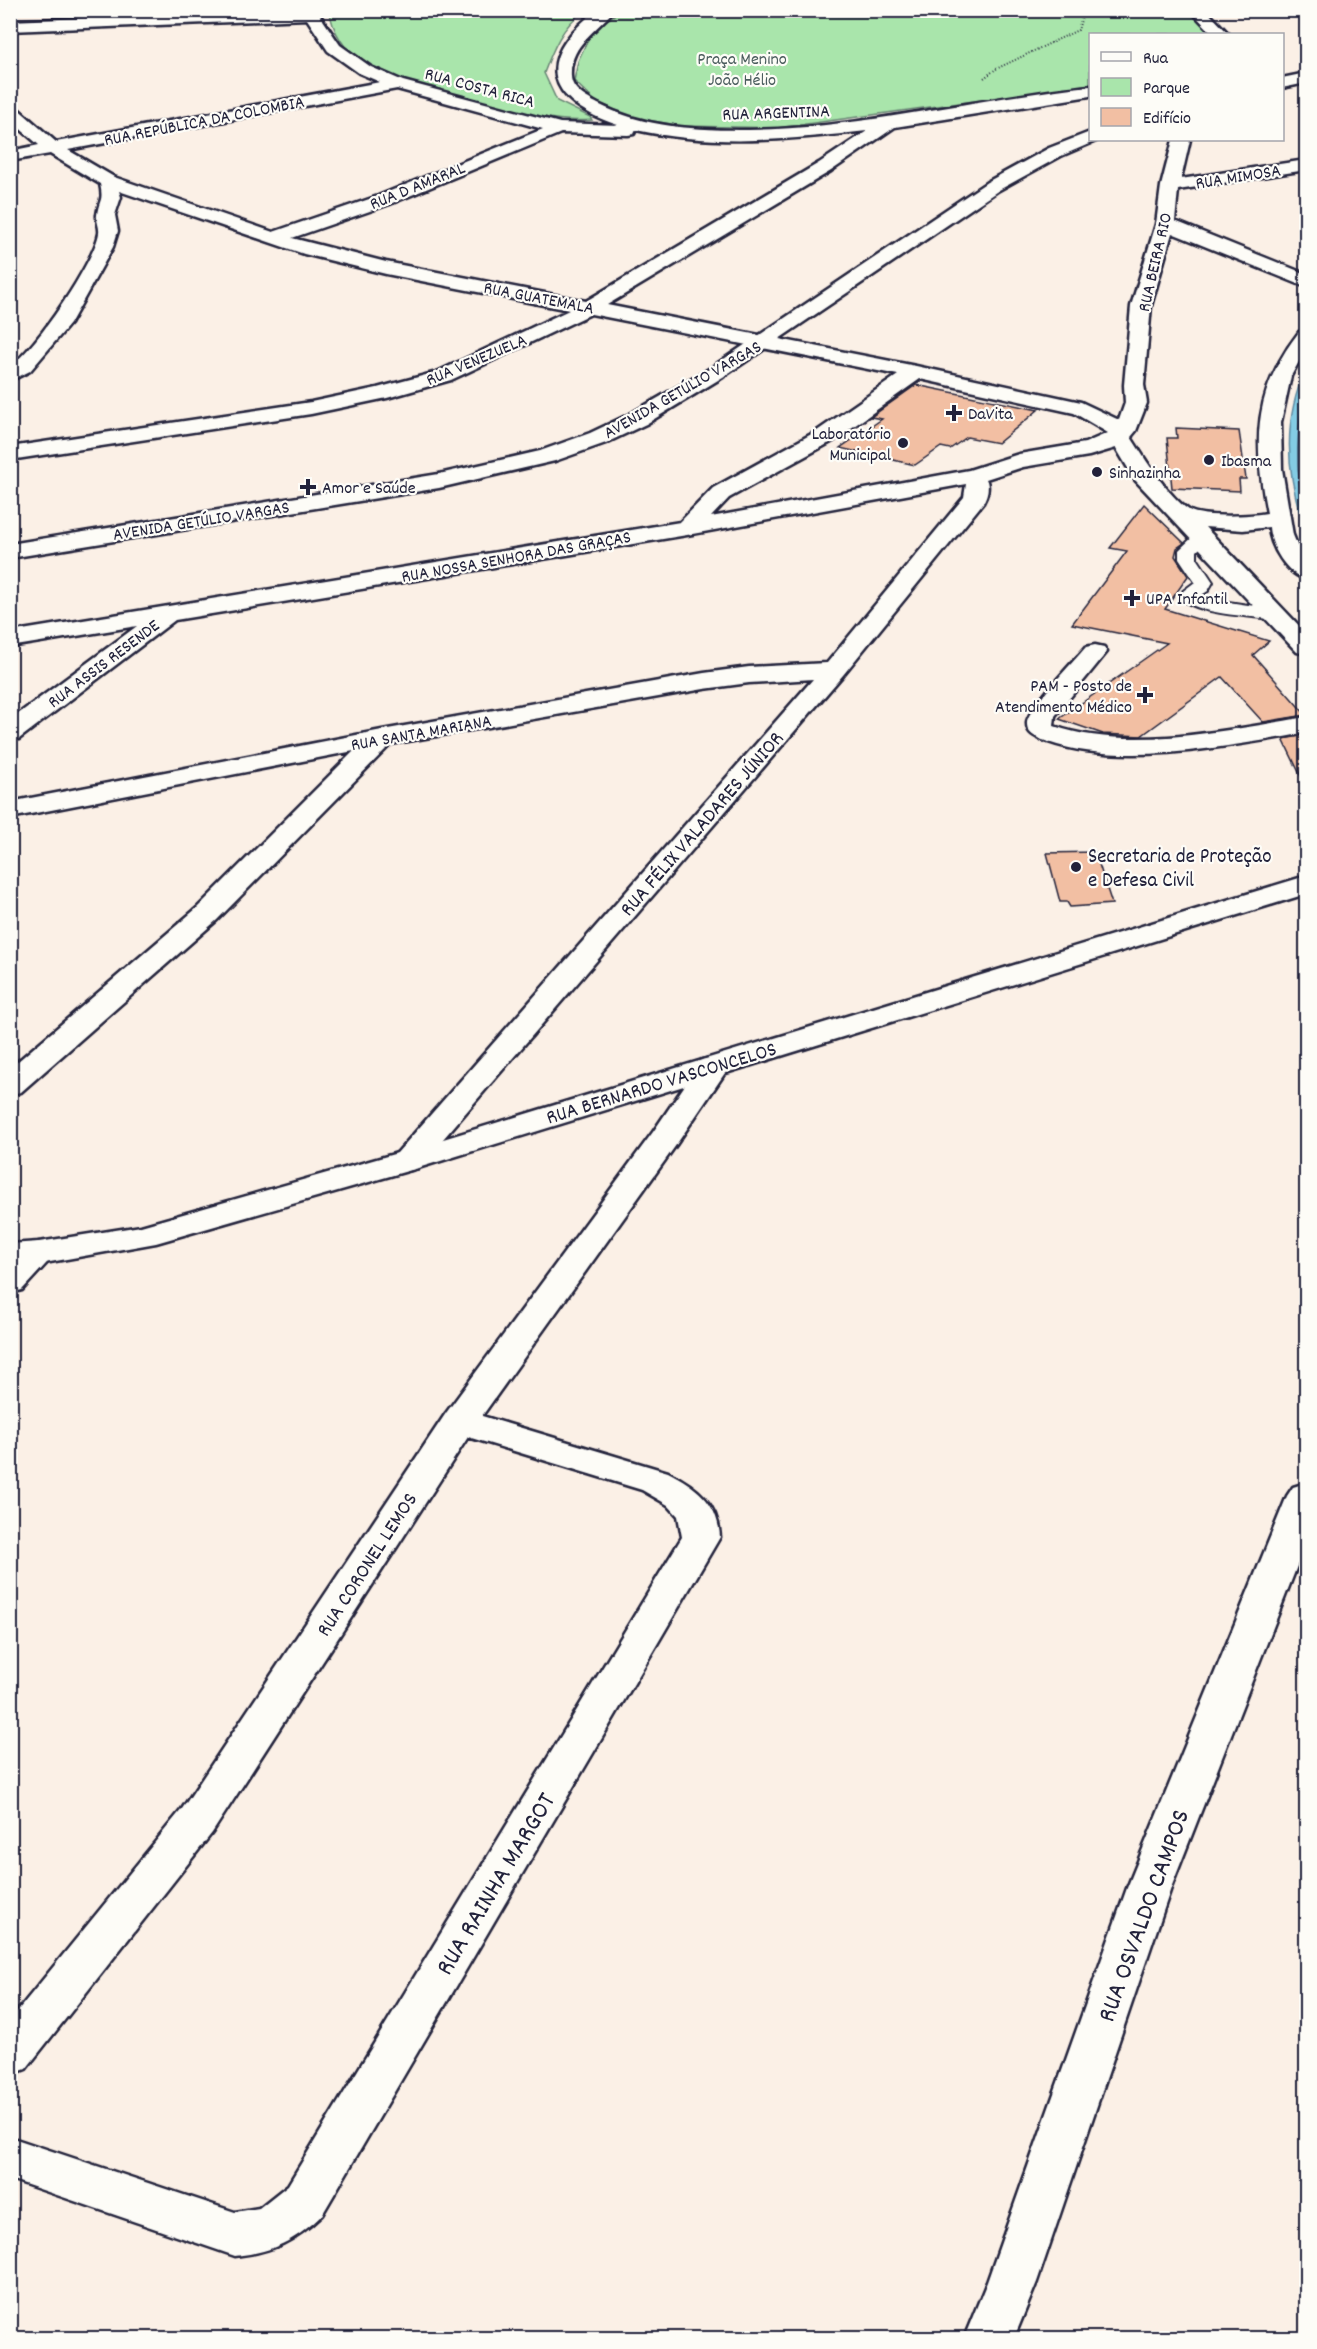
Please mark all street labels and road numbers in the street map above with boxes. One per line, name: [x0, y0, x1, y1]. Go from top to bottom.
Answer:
street label: RUA COSTA RICA: [422, 63, 537, 116]
street label: RUA REPÚBLICA DA COLOMBIA: [102, 91, 307, 154]
street label: RUA ARGENTINA: [722, 100, 830, 129]
street label: RUA D AMARAL: [366, 157, 470, 218]
street label: RUA MIMOSA: [1194, 159, 1283, 198]
street label: RUA BEIRA RIO: [1133, 211, 1180, 315]
street label: RUA GUATEMALA: [481, 277, 596, 322]
street label: RUA VENEZUELA: [423, 329, 531, 394]
street label: AVENIDA GETÚLIO VARGAS: [600, 336, 767, 447]
street label: AVENIDA GETÚLIO VARGAS: [111, 496, 292, 549]
street label: RUA NOSSA SENHORA DAS GRAÇAS: [400, 526, 633, 591]
street label: RUA ASSIS RESENDE: [43, 615, 166, 715]
street label: RUA SANTA MARIANA: [349, 710, 494, 759]
street label: RUA FÉLIX VALADARES JÚNIOR: [614, 726, 792, 924]
street label: RUA BERNARDO VASCONCELOS: [543, 1036, 781, 1134]
street label: RUA CORONEL LEMOS: [311, 1488, 426, 1644]
street label: RUA RAINHA MARGOT: [428, 1786, 567, 1983]
street label: RUA OSVALDO CAMPOS: [1090, 1805, 1201, 2028]

